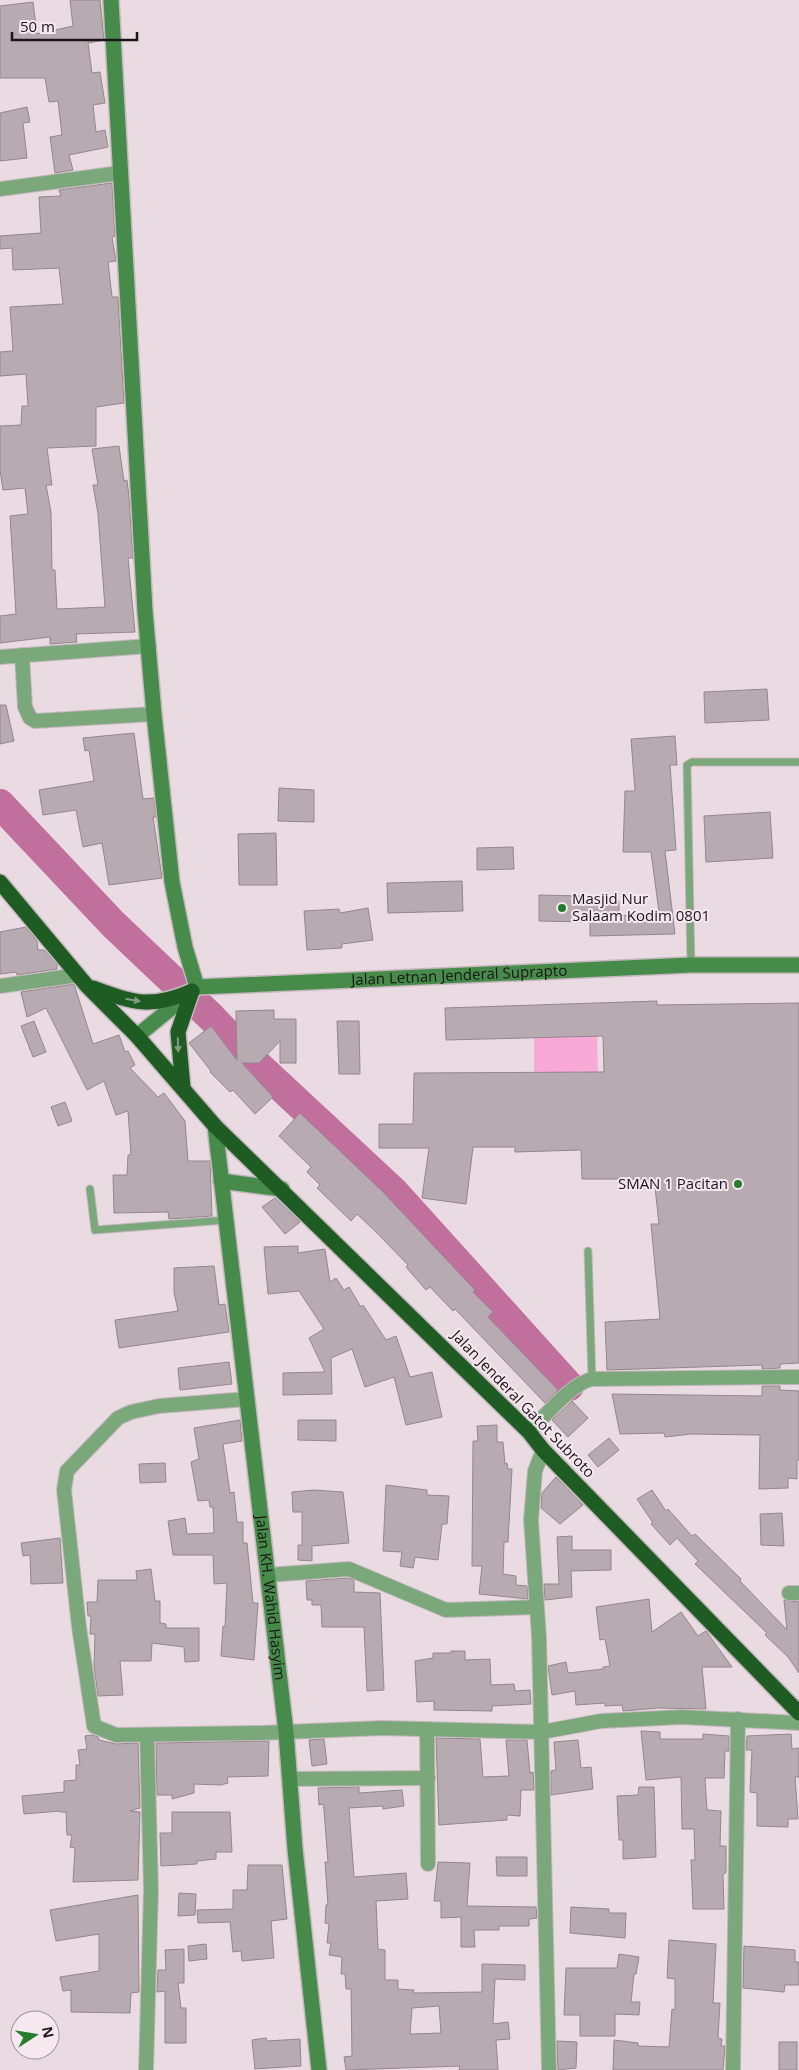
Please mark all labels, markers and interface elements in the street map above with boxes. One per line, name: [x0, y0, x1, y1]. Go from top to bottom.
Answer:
scale bar: [12, 10, 138, 42]
text: 50 m: [20, 16, 55, 36]
place label: Masjid Nur Salaam Kodim 0801: [572, 888, 710, 925]
marker: Masjid Nur Salaam Kodim 0801: [556, 902, 568, 914]
street label: Jalan Letnan Jenderal Suprapto: [349, 960, 568, 989]
one-way arrow: [125, 997, 141, 1005]
one-way arrow: [175, 1038, 183, 1054]
place label: SMAN 1 Pacitan: [618, 1173, 728, 1193]
marker: SMAN 1 Pacitan: [732, 1178, 744, 1190]
street label: Jalan Jenderal Gatot Subroto: [446, 1324, 600, 1481]
street label: Jalan KH. Wahid Hasyim: [251, 1512, 291, 1681]
north arrow: [10, 2010, 60, 2060]
text: N: [38, 2025, 59, 2040]

